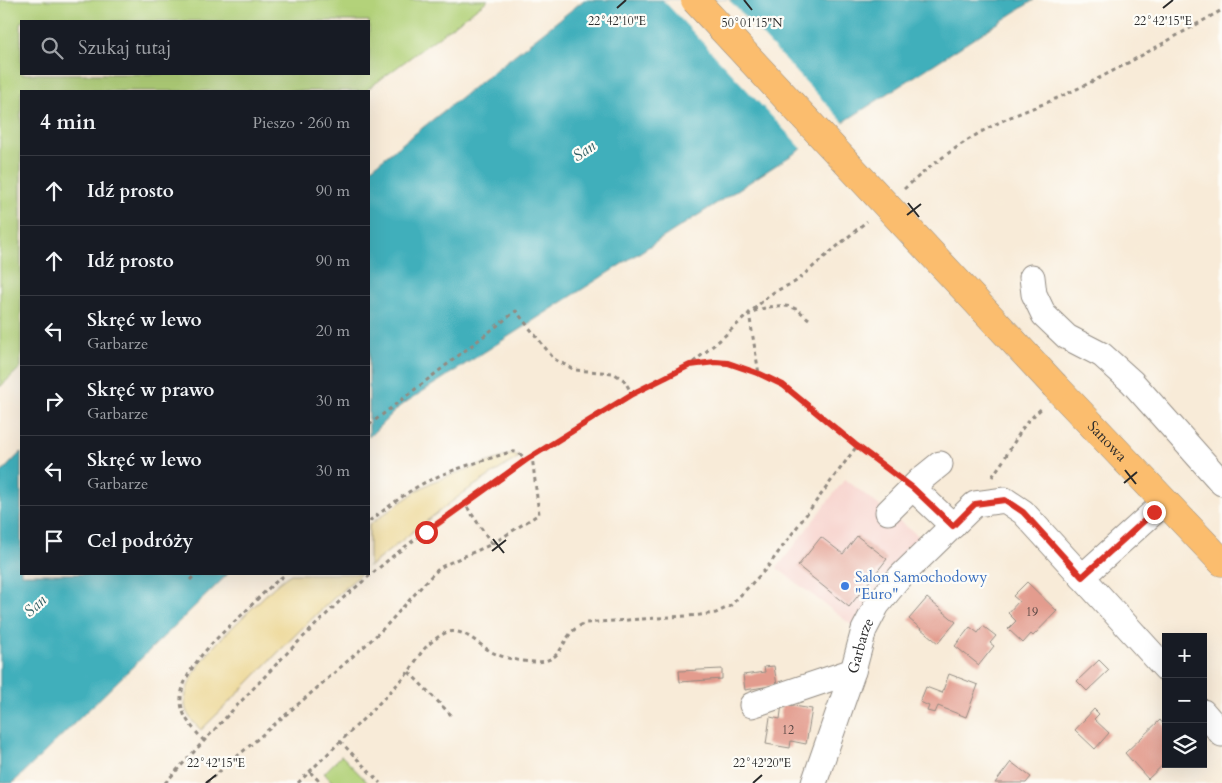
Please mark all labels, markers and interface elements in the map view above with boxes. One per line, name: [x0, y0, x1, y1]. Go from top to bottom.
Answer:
text: 22°42'10"E: [588, 13, 646, 29]
text: 22°42'15"E: [1134, 13, 1192, 29]
text: 50°01'15"N: [722, 15, 783, 31]
search box: [20, 20, 370, 75]
icon: search: [38, 34, 66, 62]
text: Szukaj tutaj: [78, 35, 171, 61]
text: 4 min: [40, 108, 96, 137]
text: Pieszo · 260 m: [253, 112, 350, 134]
water label: San: [568, 135, 600, 167]
icon: ahead: [40, 177, 68, 205]
text: Idź prosto: [87, 178, 174, 204]
text: 90 m: [316, 180, 350, 202]
icon: ahead: [40, 247, 68, 275]
text: Idź prosto: [87, 248, 174, 274]
text: 90 m: [316, 250, 350, 272]
text: Skręć w lewo: [87, 307, 202, 333]
icon: left: [40, 317, 68, 345]
text: 20 m: [316, 320, 350, 342]
text: Garbarze: [87, 333, 148, 355]
text: Skręć w prawo: [87, 377, 214, 403]
icon: right: [40, 387, 68, 415]
text: 30 m: [316, 390, 350, 412]
text: Garbarze: [87, 403, 148, 425]
street label: Sanowa: [1083, 416, 1132, 466]
text: Skręć w lewo: [87, 447, 202, 473]
icon: left: [40, 457, 68, 485]
text: 30 m: [316, 460, 350, 482]
text: Garbarze: [87, 473, 148, 495]
route end: [1143, 501, 1166, 524]
route start: [415, 521, 438, 544]
icon: arrive: [40, 527, 68, 555]
text: Cel podróży: [87, 528, 193, 554]
place label: Salon Samochodowy "Euro": [855, 567, 988, 604]
marker: Salon Samochodowy "Euro": [839, 580, 851, 592]
water label: San: [19, 590, 51, 622]
house number: 19: [1026, 604, 1038, 620]
street label: Garbarze: [843, 614, 879, 676]
map controls: [1162, 633, 1207, 768]
button: +: [1162, 633, 1207, 678]
button: −: [1162, 678, 1207, 723]
house number: 12: [782, 722, 794, 738]
button: layers: [1162, 723, 1207, 768]
text: 22°42'15"E: [187, 755, 245, 771]
text: 22°42'20"E: [733, 755, 791, 771]

